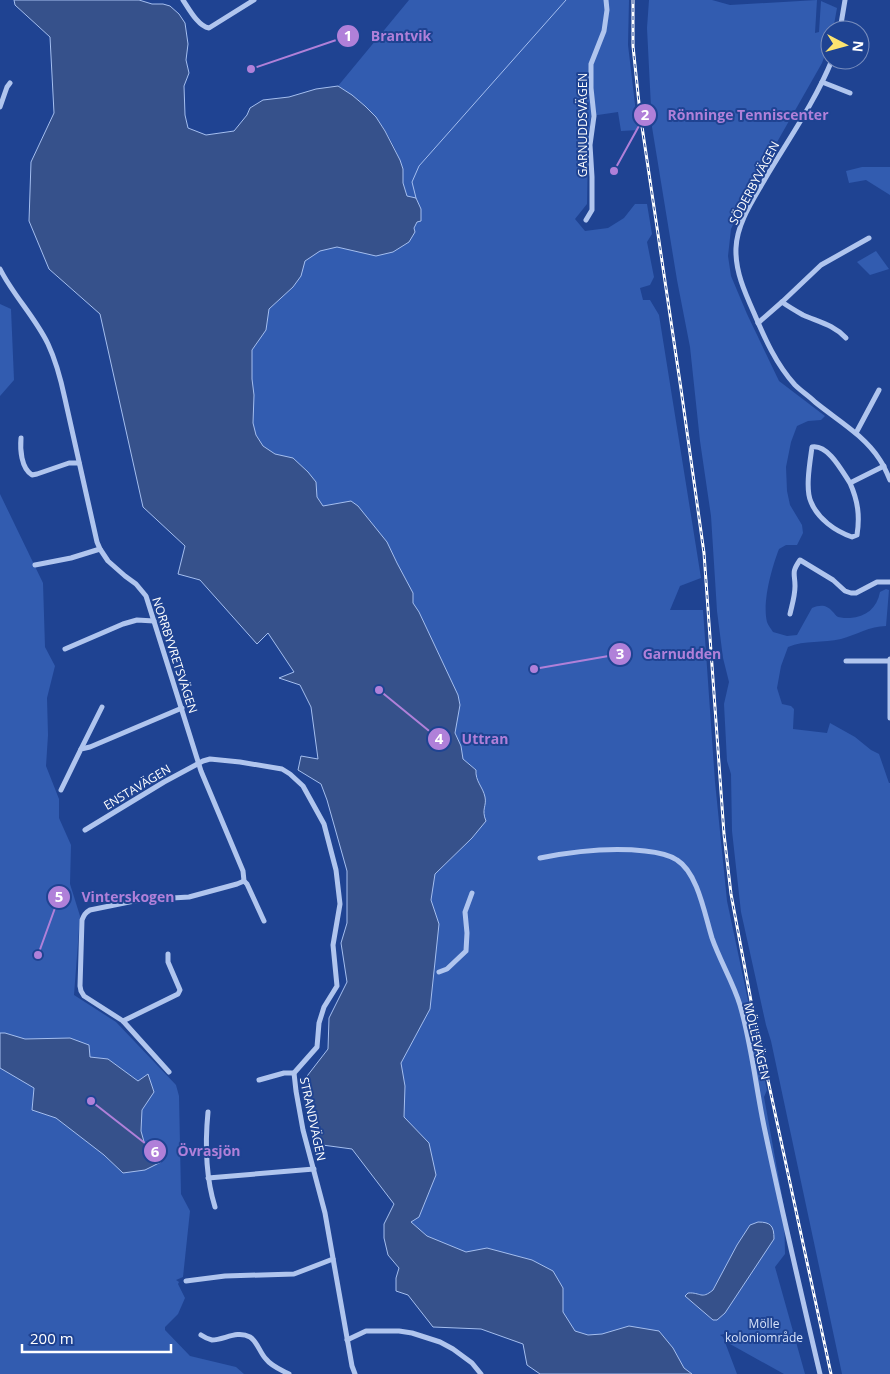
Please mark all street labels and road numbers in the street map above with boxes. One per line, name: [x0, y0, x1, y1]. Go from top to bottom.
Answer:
street label: GARNUDDSVÄGEN: [574, 73, 591, 177]
street label: SÖDERBYVÄGEN: [725, 138, 783, 228]
street label: NORRBYVRETSVÄGEN: [148, 595, 202, 715]
street label: ENSTAVÄGEN: [100, 760, 174, 814]
street label: MÖLLEVÄGEN: [740, 1001, 774, 1081]
street label: STRANDVÄGEN: [296, 1076, 330, 1162]

